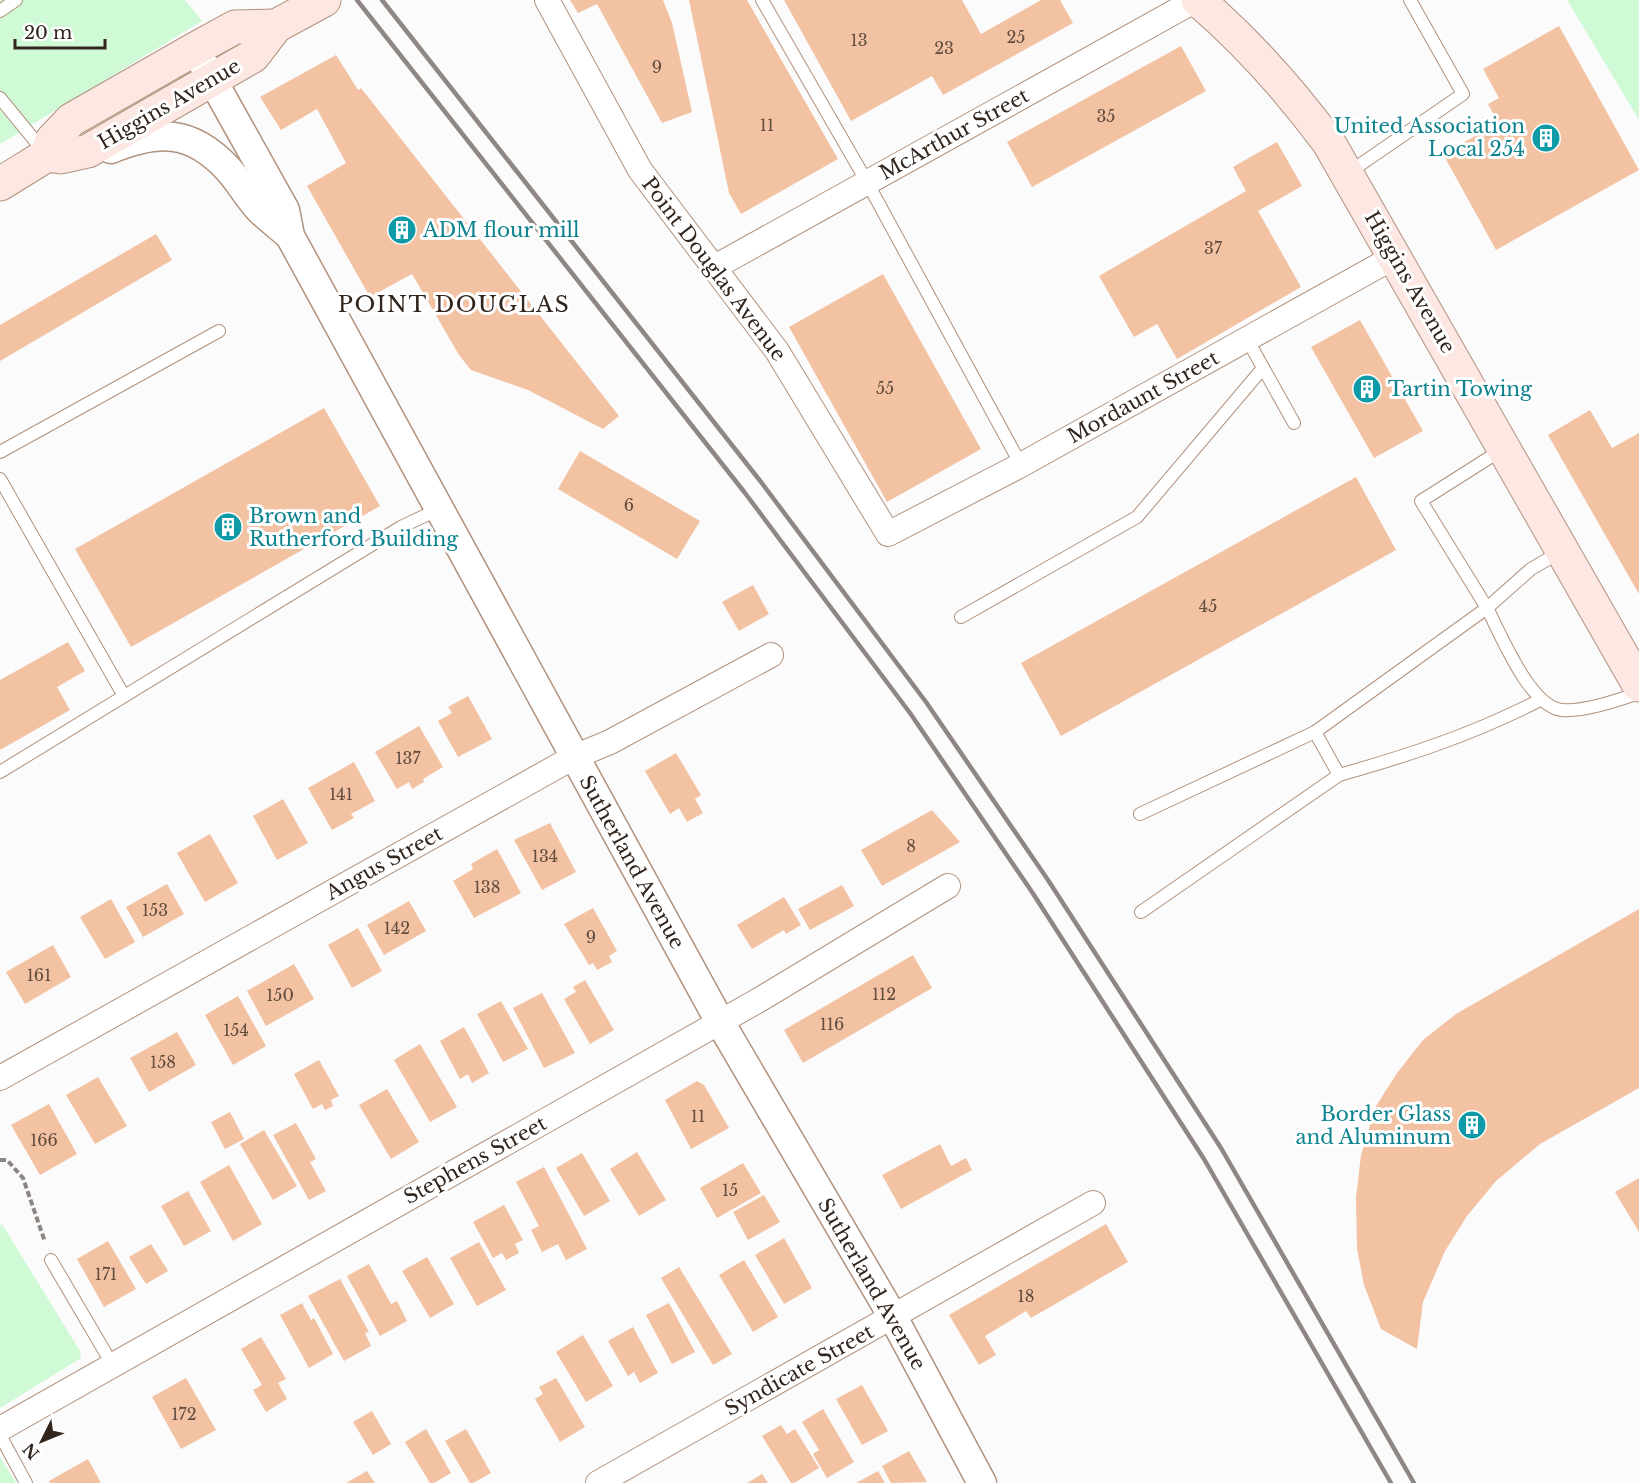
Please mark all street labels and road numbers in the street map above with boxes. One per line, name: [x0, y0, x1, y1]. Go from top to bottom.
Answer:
street label: Higgins Avenue: [94, 54, 244, 154]
street label: McArthur Street: [875, 83, 1033, 185]
street label: Point Douglas Avenue: [637, 172, 791, 366]
street label: Higgins Avenue: [1360, 207, 1460, 357]
street label: Mordaunt Street: [1063, 345, 1223, 448]
street label: Sutherland Avenue: [574, 771, 690, 953]
street label: Angus Street: [321, 821, 447, 905]
street label: Stephens Street: [399, 1111, 551, 1209]
street label: Sutherland Avenue: [813, 1194, 931, 1374]
street label: Syndicate Street: [721, 1319, 878, 1421]

